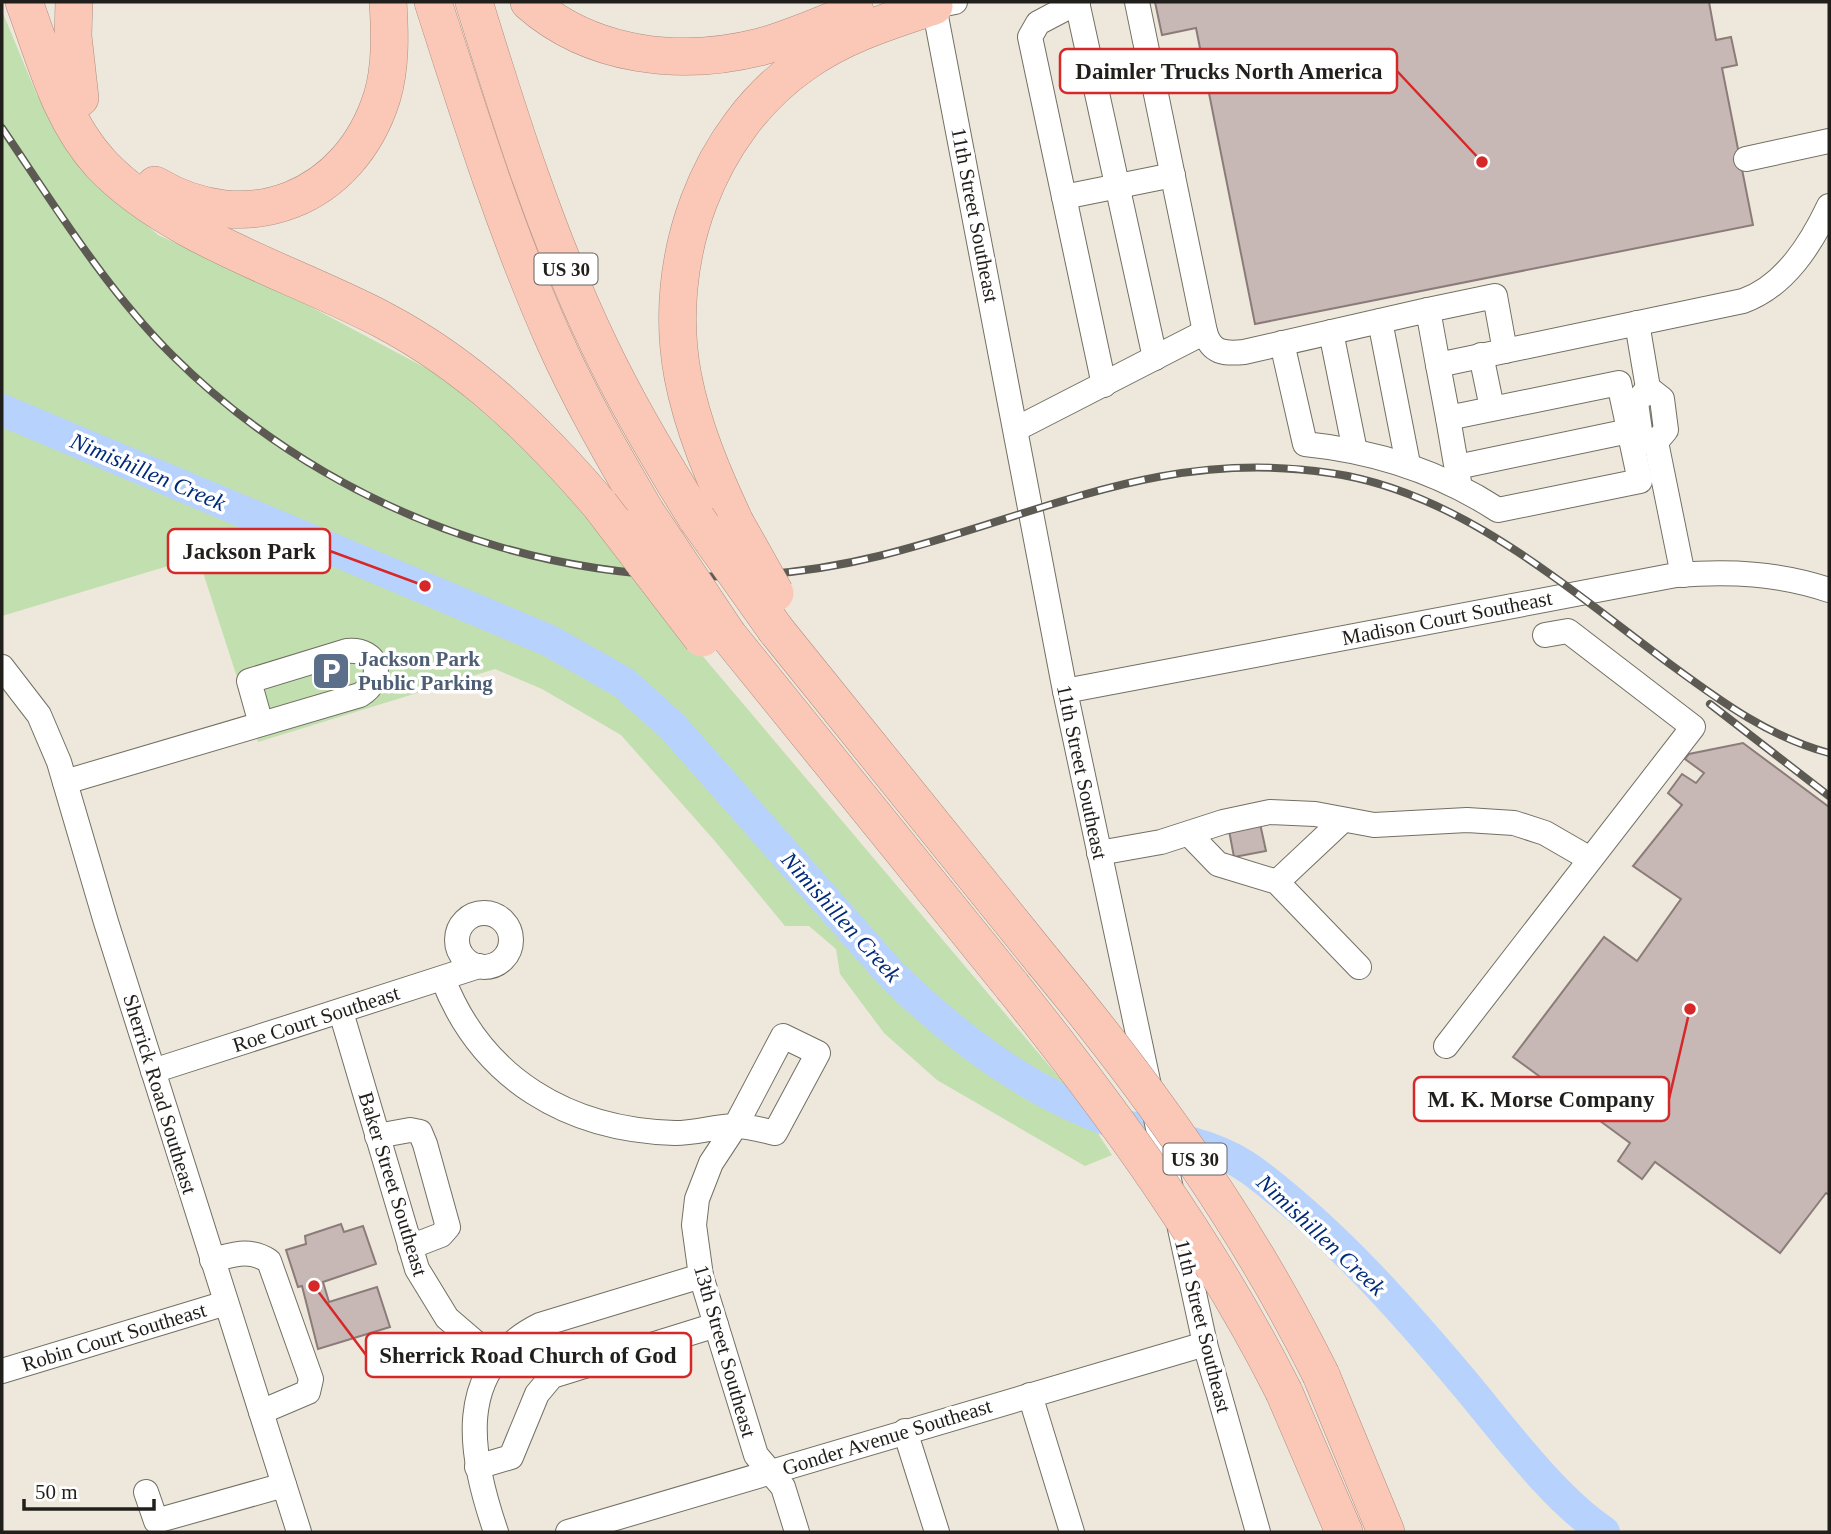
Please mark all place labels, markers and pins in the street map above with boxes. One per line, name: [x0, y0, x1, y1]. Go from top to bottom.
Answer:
callout: Daimler Trucks North America: [1060, 49, 1397, 93]
callout: Jackson Park: [168, 529, 330, 573]
place label: Jackson Park Public Parking: [358, 647, 493, 695]
parking icon: Jackson Park Public Parking: [310, 650, 352, 692]
callout: M. K. Morse Company: [1414, 1077, 1669, 1121]
callout: Sherrick Road Church of God: [366, 1333, 691, 1377]

